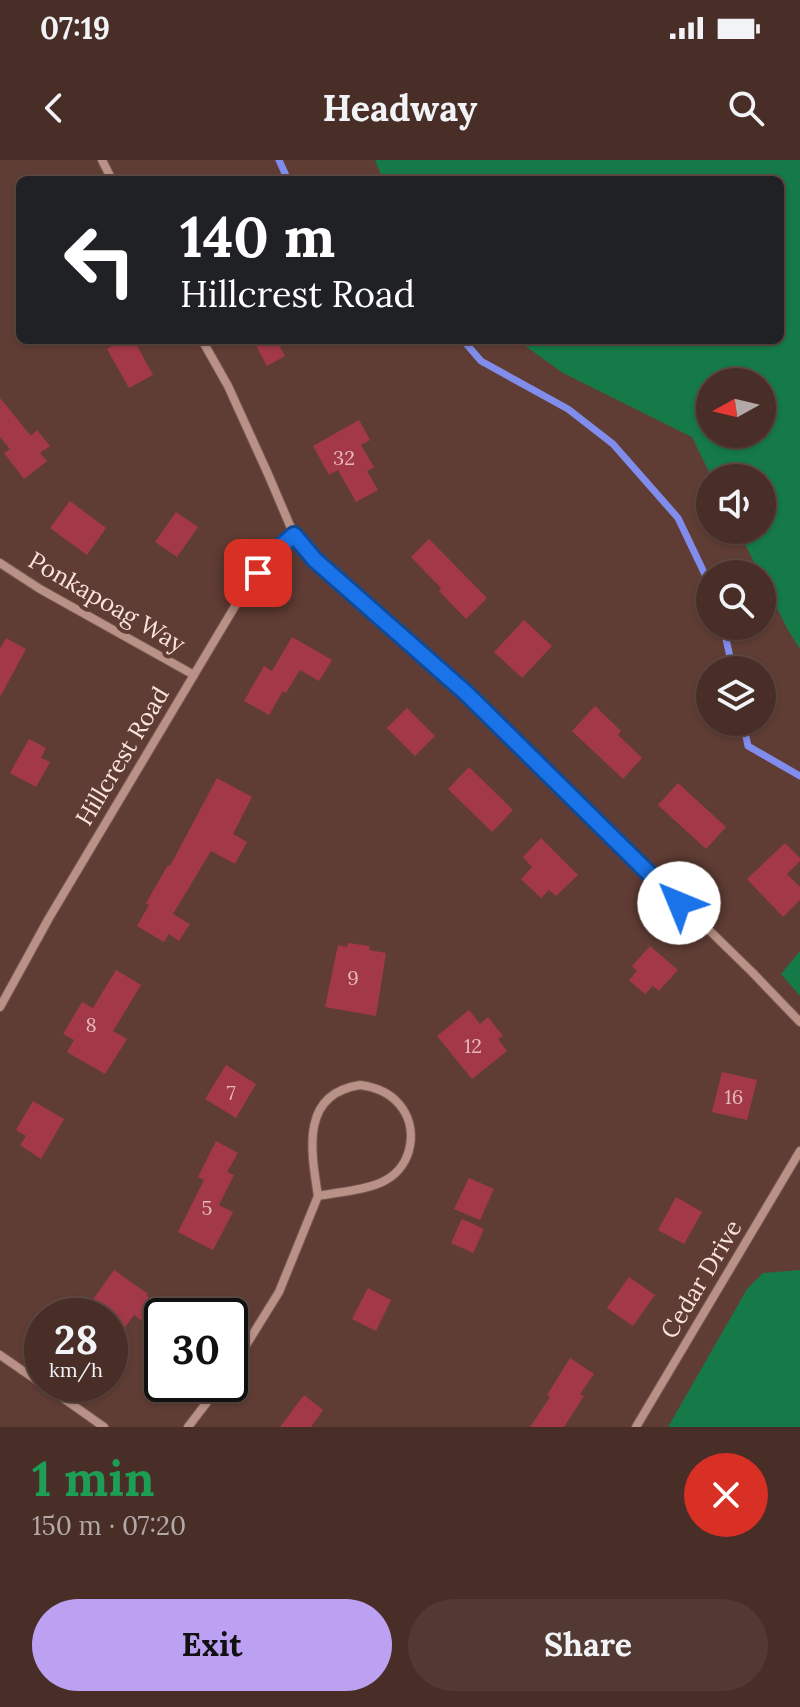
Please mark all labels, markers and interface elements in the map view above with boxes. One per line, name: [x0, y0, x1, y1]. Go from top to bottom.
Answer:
text: 07:19: [40, 9, 110, 47]
text: Headway: [323, 85, 477, 131]
icon: back: [32, 86, 76, 130]
icon: search: [724, 86, 768, 130]
text: 140 m: [180, 201, 335, 272]
icon: left: [48, 208, 152, 312]
text: Hillcrest Road: [180, 271, 415, 317]
north arrow: [696, 368, 776, 448]
map controls: [696, 368, 776, 736]
house number: 32: [333, 445, 355, 470]
button: sound: [696, 464, 776, 544]
pin: [224, 539, 292, 607]
street label: Ponkapoag Way: [23, 545, 191, 660]
icon: arrive: [236, 551, 280, 595]
button: search: [696, 560, 776, 640]
button: layers: [696, 656, 776, 736]
street label: Hillcrest Road: [68, 681, 176, 831]
position arrow: [637, 861, 721, 945]
house number: 9: [347, 965, 359, 990]
house number: 8: [85, 1012, 97, 1037]
house number: 12: [464, 1033, 482, 1058]
house number: 7: [226, 1080, 236, 1105]
house number: 16: [725, 1084, 743, 1109]
house number: 5: [202, 1195, 212, 1220]
street label: Cedar Drive: [653, 1214, 749, 1344]
speed limit sign: 30: [144, 1298, 248, 1402]
text: 28: [54, 1314, 98, 1365]
text: km/h: [49, 1357, 103, 1382]
text: 1 min: [32, 1448, 155, 1509]
button: close: [684, 1453, 768, 1537]
text: 150 m · 07:20: [32, 1509, 186, 1542]
button: Exit: [32, 1599, 392, 1691]
button: Share: [408, 1599, 768, 1691]

